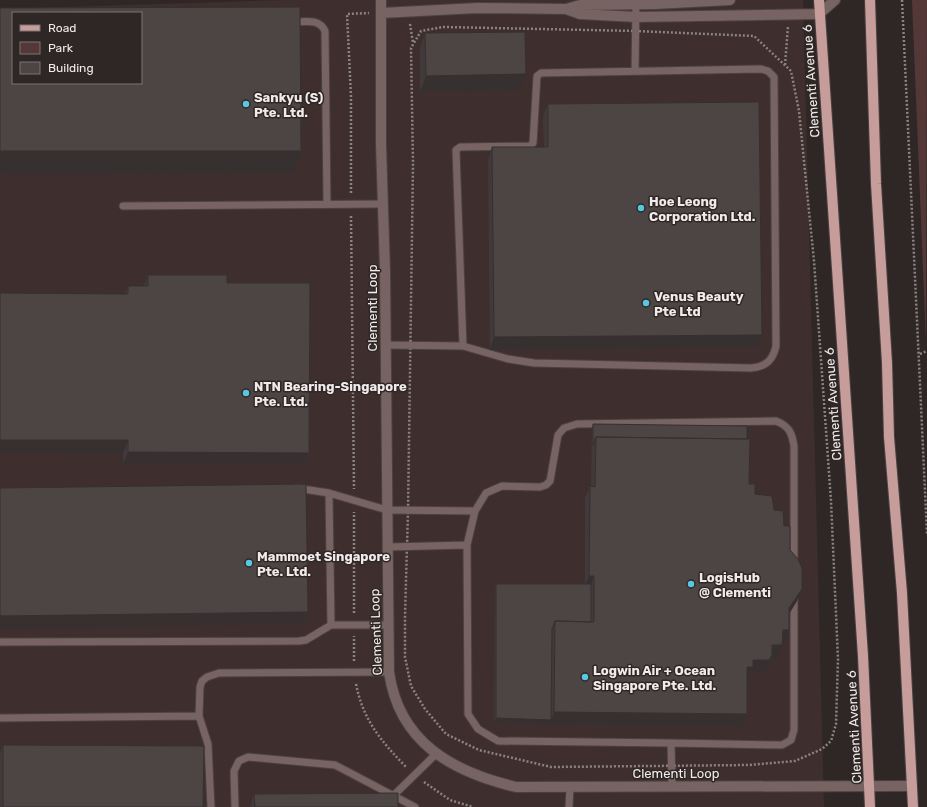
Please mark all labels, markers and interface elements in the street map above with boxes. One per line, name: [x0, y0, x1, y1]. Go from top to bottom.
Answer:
legend: [12, 12, 142, 84]
text: Road: [48, 21, 76, 35]
street label: Clementi Avenue 6: [800, 24, 822, 138]
text: Park: [48, 41, 74, 55]
text: Building: [48, 61, 94, 75]
place label: Sankyu (S) Pte. Ltd.: [254, 90, 323, 120]
marker: Sankyu (S) Pte. Ltd.: [241, 99, 251, 109]
place label: Hoe Leong Corporation Ltd.: [649, 194, 755, 224]
marker: Hoe Leong Corporation Ltd.: [636, 203, 646, 213]
street label: Clementi Loop: [365, 264, 380, 352]
place label: Venus Beauty Pte Ltd: [654, 289, 744, 319]
marker: Venus Beauty Pte Ltd: [641, 298, 651, 308]
street label: Clementi Avenue 6: [822, 347, 844, 461]
place label: NTN Bearing-Singapore Pte. Ltd.: [254, 379, 407, 409]
marker: NTN Bearing-Singapore Pte. Ltd.: [241, 388, 251, 398]
place label: Mammoet Singapore Pte. Ltd.: [257, 549, 390, 579]
marker: Mammoet Singapore Pte. Ltd.: [244, 558, 254, 568]
place label: LogisHub @ Clementi: [699, 570, 771, 600]
marker: LogisHub @ Clementi: [686, 579, 696, 589]
street label: Clementi Loop: [367, 588, 385, 676]
place label: Logwin Air + Ocean Singapore Pte. Ltd.: [593, 663, 716, 693]
street label: Clementi Avenue 6: [844, 670, 864, 784]
marker: Logwin Air + Ocean Singapore Pte. Ltd.: [580, 672, 590, 682]
street label: Clementi Loop: [633, 766, 720, 781]

